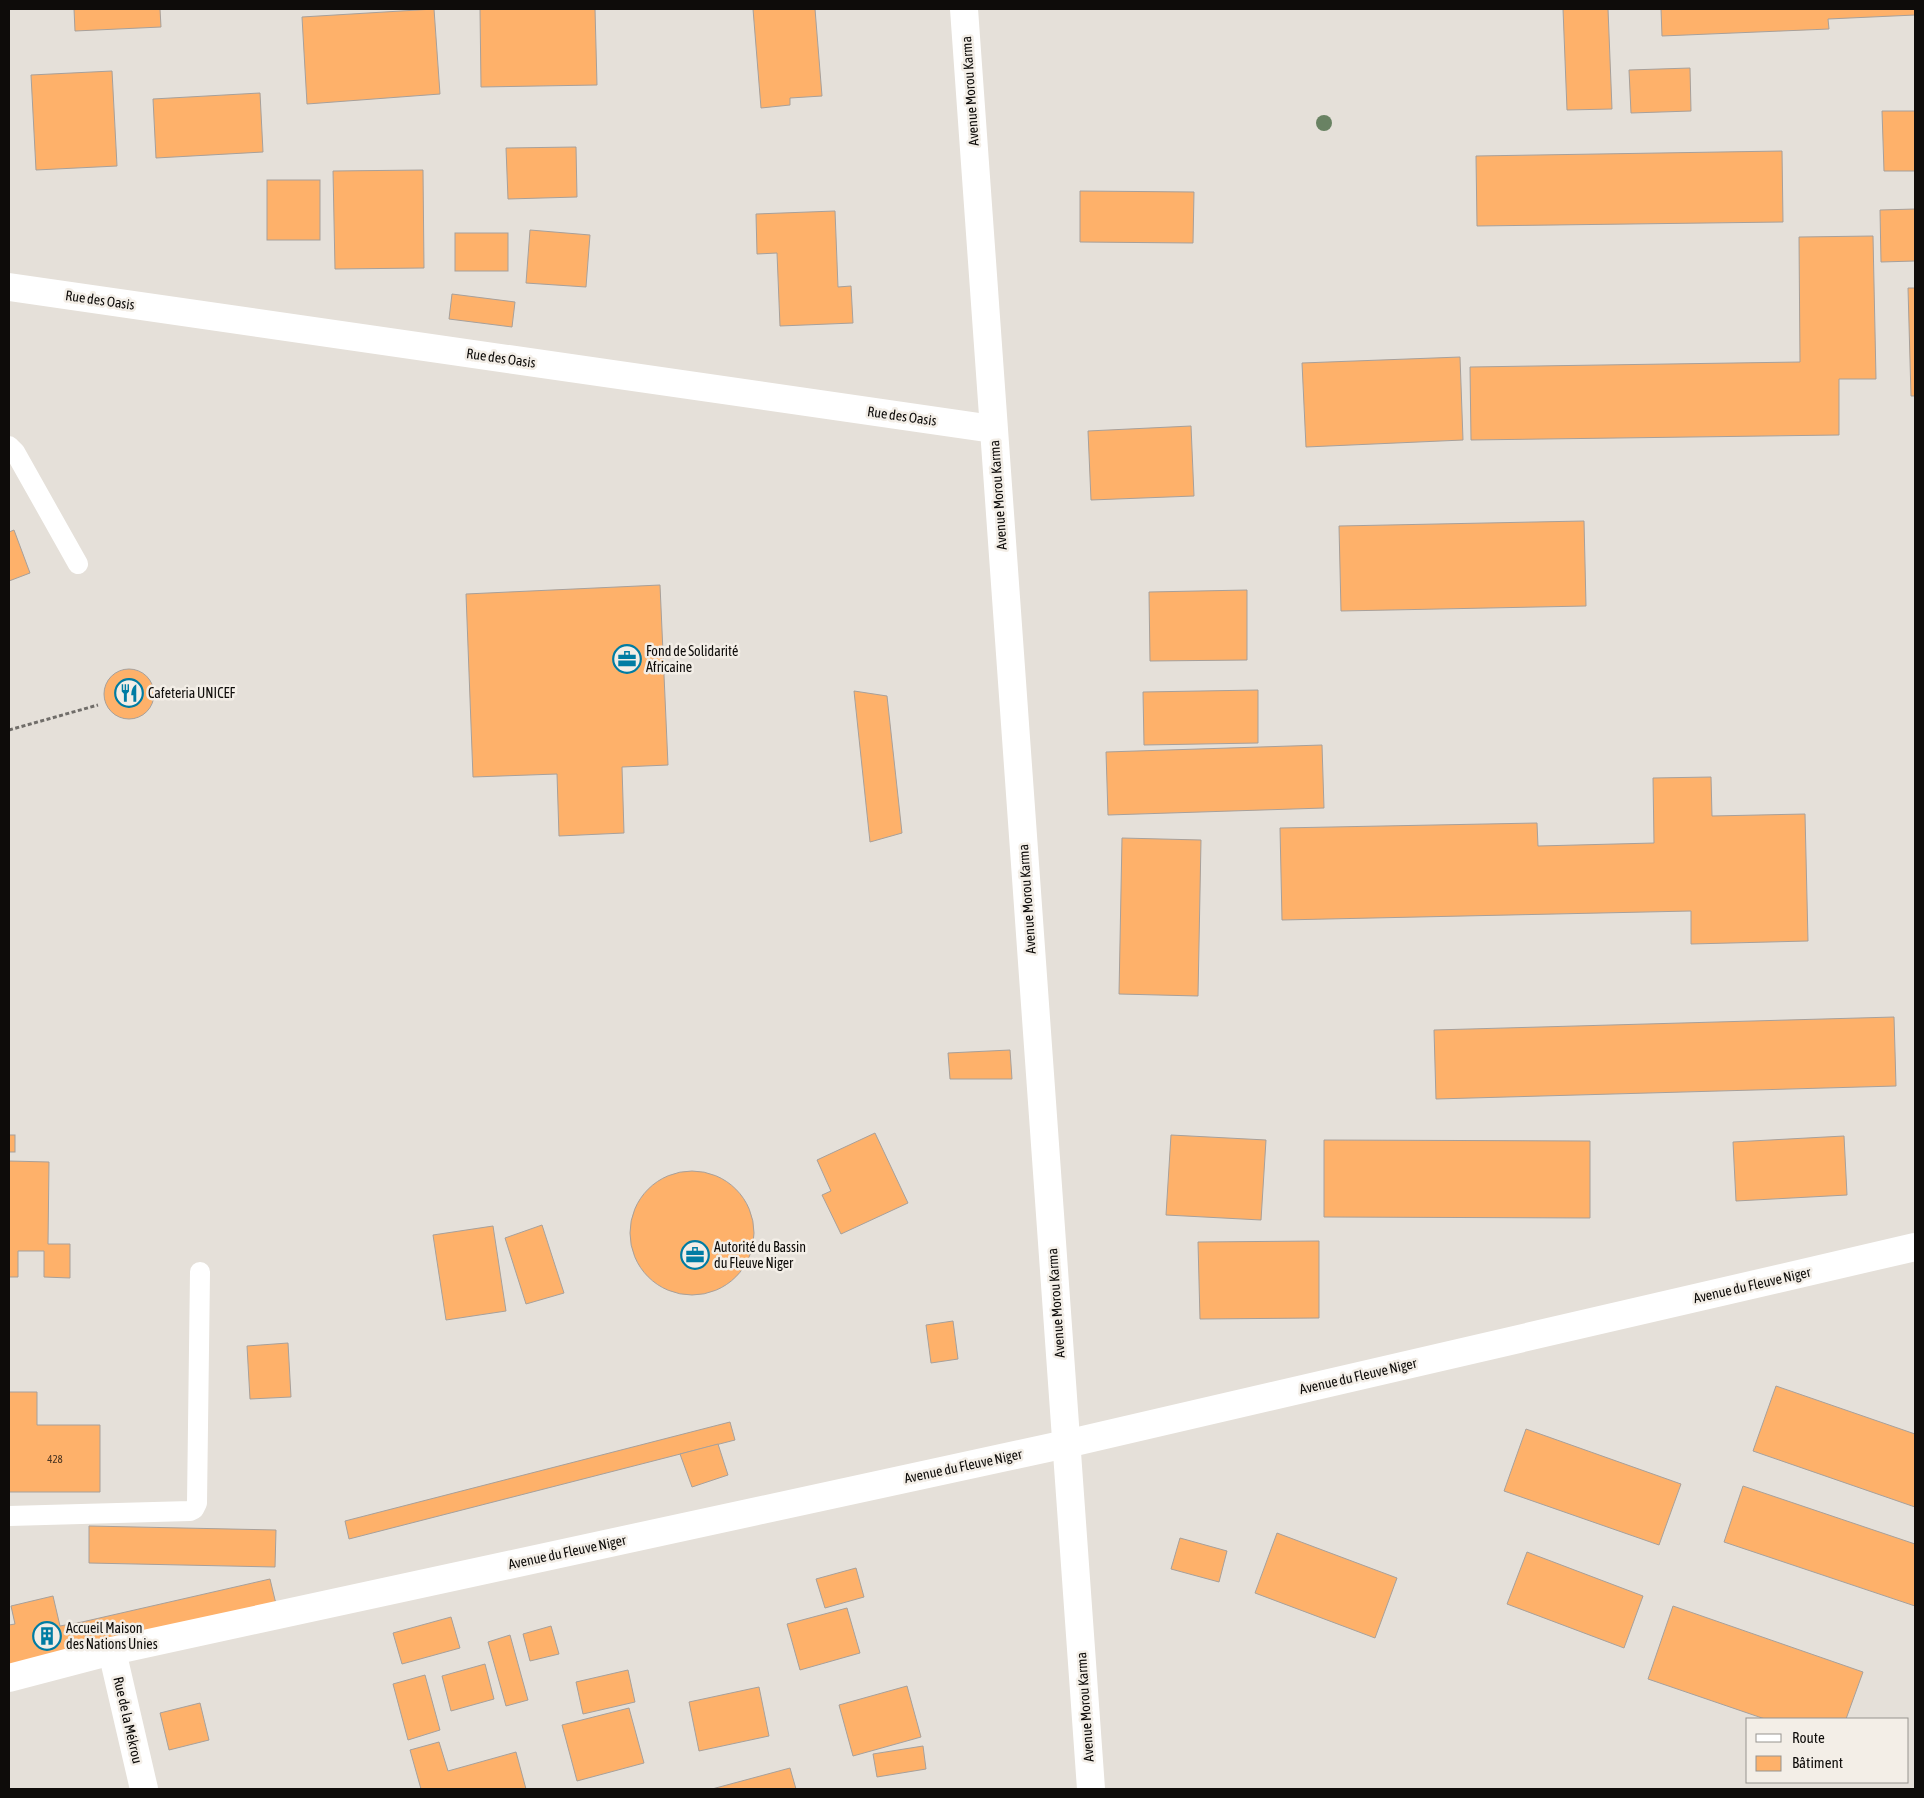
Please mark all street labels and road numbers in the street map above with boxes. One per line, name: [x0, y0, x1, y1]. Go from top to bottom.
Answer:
street label: Avenue Morou Karma: [958, 36, 982, 146]
street label: Rue des Oasis: [64, 287, 136, 313]
street label: Rue des Oasis: [465, 345, 537, 371]
street label: Rue des Oasis: [866, 403, 938, 429]
street label: Avenue Morou Karma: [986, 440, 1010, 550]
street label: Avenue Morou Karma: [1015, 844, 1039, 954]
street label: Avenue Morou Karma: [1044, 1248, 1068, 1358]
street label: Avenue du Fleuve Niger: [1692, 1264, 1813, 1306]
street label: Avenue du Fleuve Niger: [1298, 1355, 1419, 1397]
street label: Avenue du Fleuve Niger: [903, 1446, 1024, 1486]
street label: Avenue du Fleuve Niger: [507, 1532, 628, 1572]
street label: Avenue Morou Karma: [1073, 1652, 1097, 1762]
street label: Rue de la Mékrou: [110, 1675, 146, 1765]

